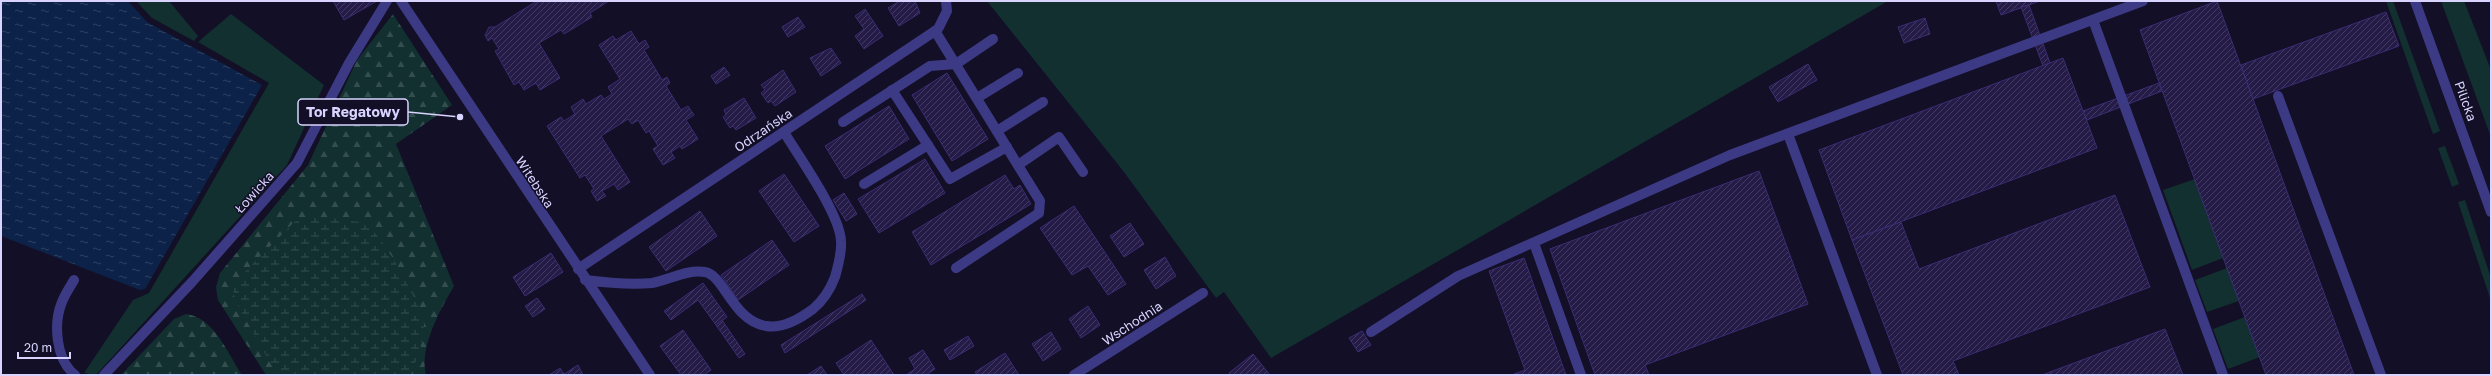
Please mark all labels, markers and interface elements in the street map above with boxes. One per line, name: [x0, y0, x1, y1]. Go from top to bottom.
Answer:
street label: Pilicka: [2451, 79, 2481, 123]
callout: Tor Regatowy: [298, 99, 408, 125]
text: Tor Regatowy: [306, 103, 401, 120]
street label: Odrzańska: [731, 105, 795, 155]
street label: Witebska: [512, 153, 558, 211]
street label: Łowicka: [231, 168, 277, 216]
street label: Wschodnia: [1099, 298, 1165, 348]
scale bar: [18, 334, 70, 360]
text: 20 m: [24, 340, 52, 355]

